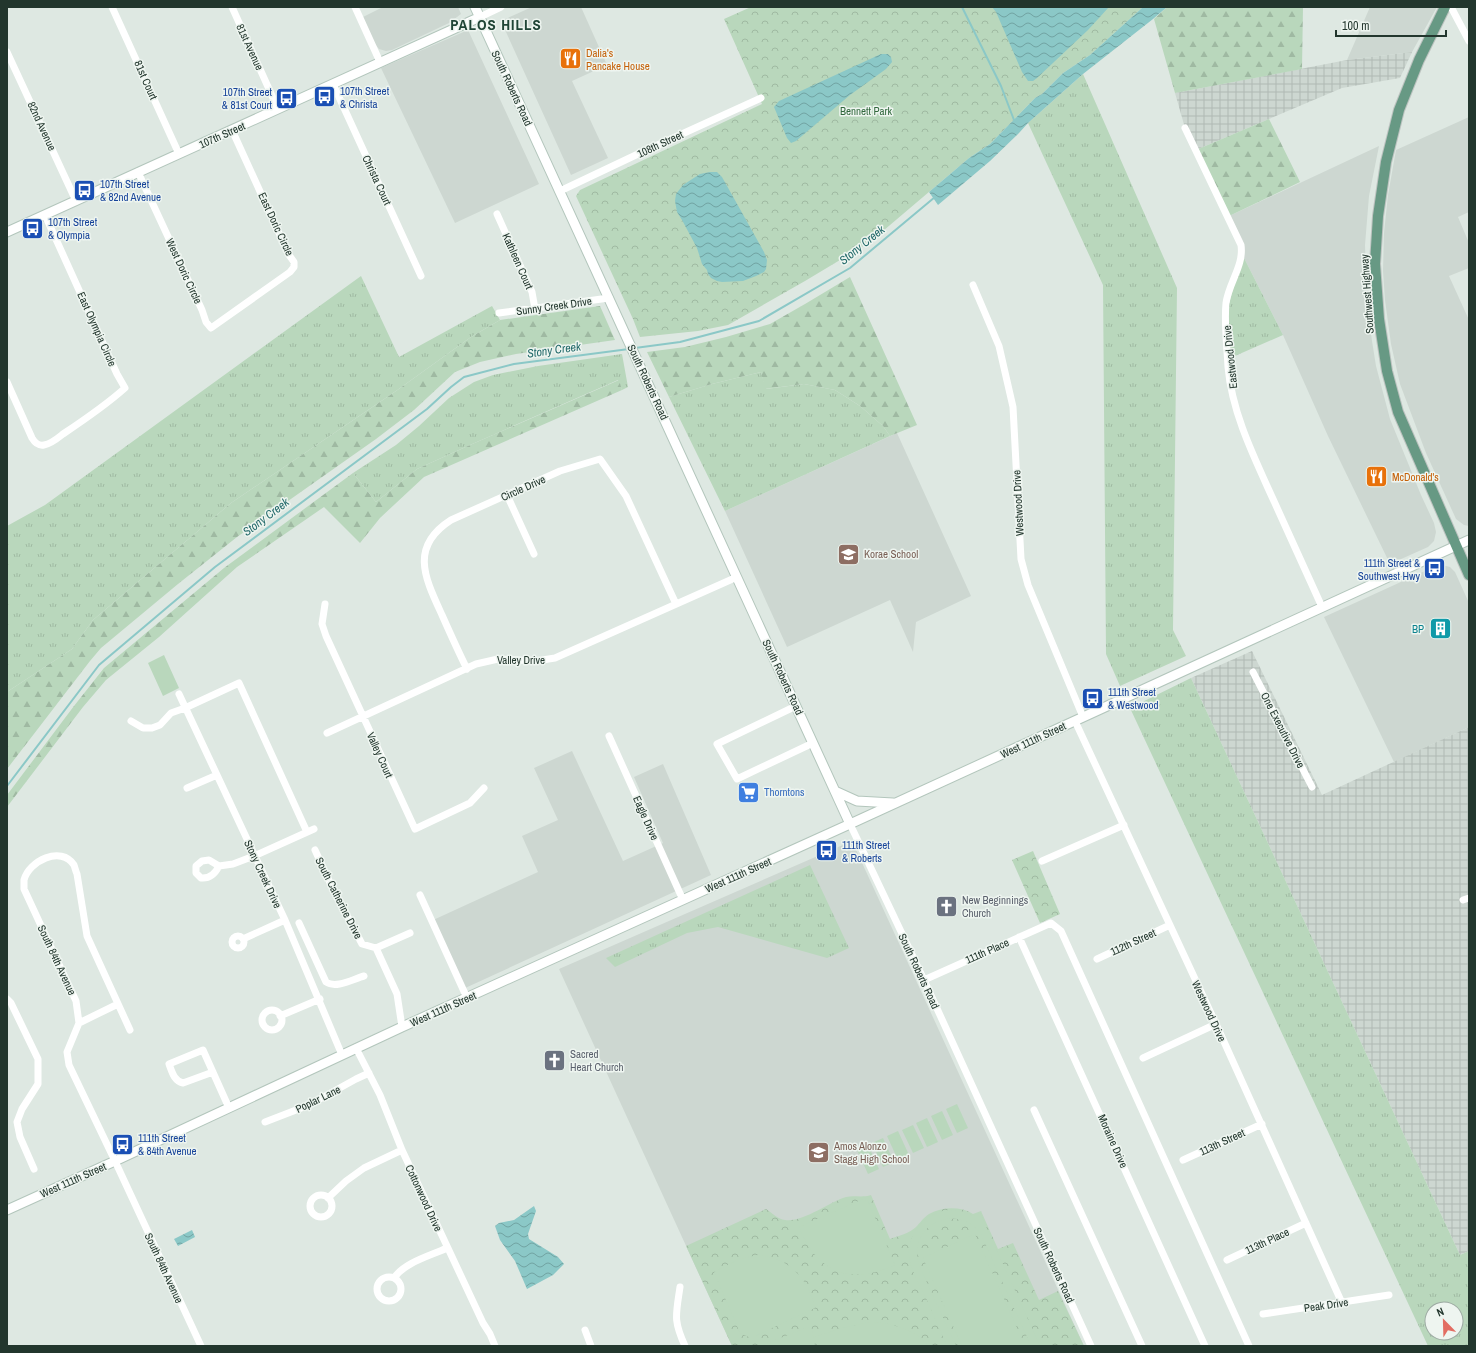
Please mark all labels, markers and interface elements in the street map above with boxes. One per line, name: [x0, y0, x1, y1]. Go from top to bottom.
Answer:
scale bar: [1336, 12, 1446, 38]
district label: PALOS HILLS: [450, 14, 542, 35]
text: 100 m: [1342, 18, 1369, 34]
street label: 81st Avenue: [233, 22, 267, 72]
restaurant icon: Dalia's Pancake House: [558, 46, 584, 72]
place label: Dalia's Pancake House: [586, 46, 650, 73]
street label: South Roberts Road: [488, 48, 536, 128]
street label: 81st Court: [131, 58, 161, 102]
bus stop icon: 107th Street & Christa: [311, 84, 337, 110]
place label: 107th Street & Christa: [340, 84, 390, 111]
place label: 107th Street & 81st Court: [222, 85, 272, 112]
bus stop icon: 107th Street & 81st Court: [274, 85, 300, 111]
street label: 82nd Avenue: [25, 99, 59, 153]
park label: Bennett Park: [840, 104, 893, 118]
street label: 107th Street: [197, 118, 248, 151]
street label: 108th Street: [635, 127, 686, 161]
street label: Christa Court: [359, 153, 395, 208]
bus stop icon: 107th Street & 82nd Avenue: [72, 177, 98, 203]
place label: 107th Street & 82nd Avenue: [100, 177, 161, 204]
street label: East Doric Circle: [255, 190, 297, 258]
bus stop icon: 107th Street & Olympia: [20, 215, 46, 241]
place label: 107th Street & Olympia: [48, 215, 98, 242]
water label: Stony Creek: [836, 221, 889, 268]
street label: Kathleen Court: [499, 231, 537, 292]
street label: West Doric Circle: [163, 236, 205, 306]
street label: Southwest Highway: [1357, 253, 1377, 334]
street label: East Olympia Circle: [74, 290, 120, 368]
street label: Sunny Creek Drive: [515, 294, 593, 318]
street label: Eastwood Drive: [1220, 325, 1240, 389]
water label: Stony Creek: [526, 338, 583, 362]
street label: South Roberts Road: [624, 342, 672, 422]
restaurant icon: McDonald's: [1363, 464, 1389, 490]
street label: Westwood Drive: [1009, 470, 1027, 536]
place label: McDonald's: [1392, 470, 1439, 484]
street label: Circle Drive: [498, 472, 548, 504]
water label: Stony Creek: [240, 494, 293, 540]
school or university icon: Korae School: [835, 541, 861, 567]
place label: Korae School: [864, 547, 918, 561]
place label: 111th Street & Southwest Hwy: [1358, 556, 1420, 583]
bus stop icon: 111th Street & Southwest Hwy: [1422, 556, 1448, 582]
building icon: BP: [1427, 616, 1453, 642]
place label: BP: [1412, 622, 1424, 636]
street label: South Roberts Road: [759, 637, 807, 717]
street label: Valley Drive: [497, 653, 545, 667]
bus stop icon: 111th Street & Westwood: [1079, 685, 1105, 711]
place label: 111th Street & Westwood: [1108, 685, 1158, 712]
street label: One Executive Drive: [1258, 690, 1308, 770]
street label: West 111th Street: [998, 719, 1068, 761]
street label: Valley Court: [364, 730, 396, 780]
supermarket icon: Thorntons: [736, 779, 762, 805]
place label: Thorntons: [764, 785, 805, 799]
street label: Eagle Drive: [630, 794, 662, 842]
street label: Stony Creek Drive: [241, 838, 285, 910]
bus stop icon: 111th Street & Roberts: [814, 838, 840, 864]
place label: 111th Street & Roberts: [842, 838, 890, 865]
street label: West 111th Street: [703, 854, 774, 896]
street label: South Catherine Drive: [312, 855, 366, 941]
church icon: New Beginnings Church: [933, 893, 959, 919]
place label: New Beginnings Church: [962, 893, 1029, 920]
street label: South 84th Avenue: [35, 923, 79, 997]
street label: 112th Street: [1108, 925, 1158, 959]
street label: South Roberts Road: [895, 931, 943, 1011]
street label: 111th Place: [963, 935, 1011, 967]
street label: Westwood Drive: [1189, 978, 1229, 1044]
street label: West 111th Street: [408, 988, 479, 1030]
church icon: Sacred Heart Church: [542, 1047, 568, 1073]
place label: Sacred Heart Church: [570, 1047, 624, 1074]
street label: Poplar Lane: [293, 1082, 343, 1116]
street label: Moraine Drive: [1095, 1112, 1131, 1170]
street label: 113th Street: [1197, 1125, 1247, 1159]
bus stop icon: 111th Street & 84th Avenue: [110, 1131, 136, 1157]
place label: 111th Street & 84th Avenue: [138, 1131, 197, 1158]
school or university icon: Amos Alonzo Stagg High School: [806, 1139, 832, 1165]
place label: Amos Alonzo Stagg High School: [833, 1139, 909, 1166]
street label: West 111th Street: [38, 1159, 109, 1201]
street label: Cottonwood Drive: [402, 1162, 446, 1234]
street label: South Roberts Road: [1030, 1225, 1078, 1305]
street label: 113th Place: [1243, 1225, 1291, 1257]
street label: South 84th Avenue: [142, 1231, 186, 1305]
street label: Peak Drive: [1303, 1295, 1349, 1315]
north arrow: [1424, 1301, 1464, 1341]
text: N: [1434, 1304, 1446, 1320]

